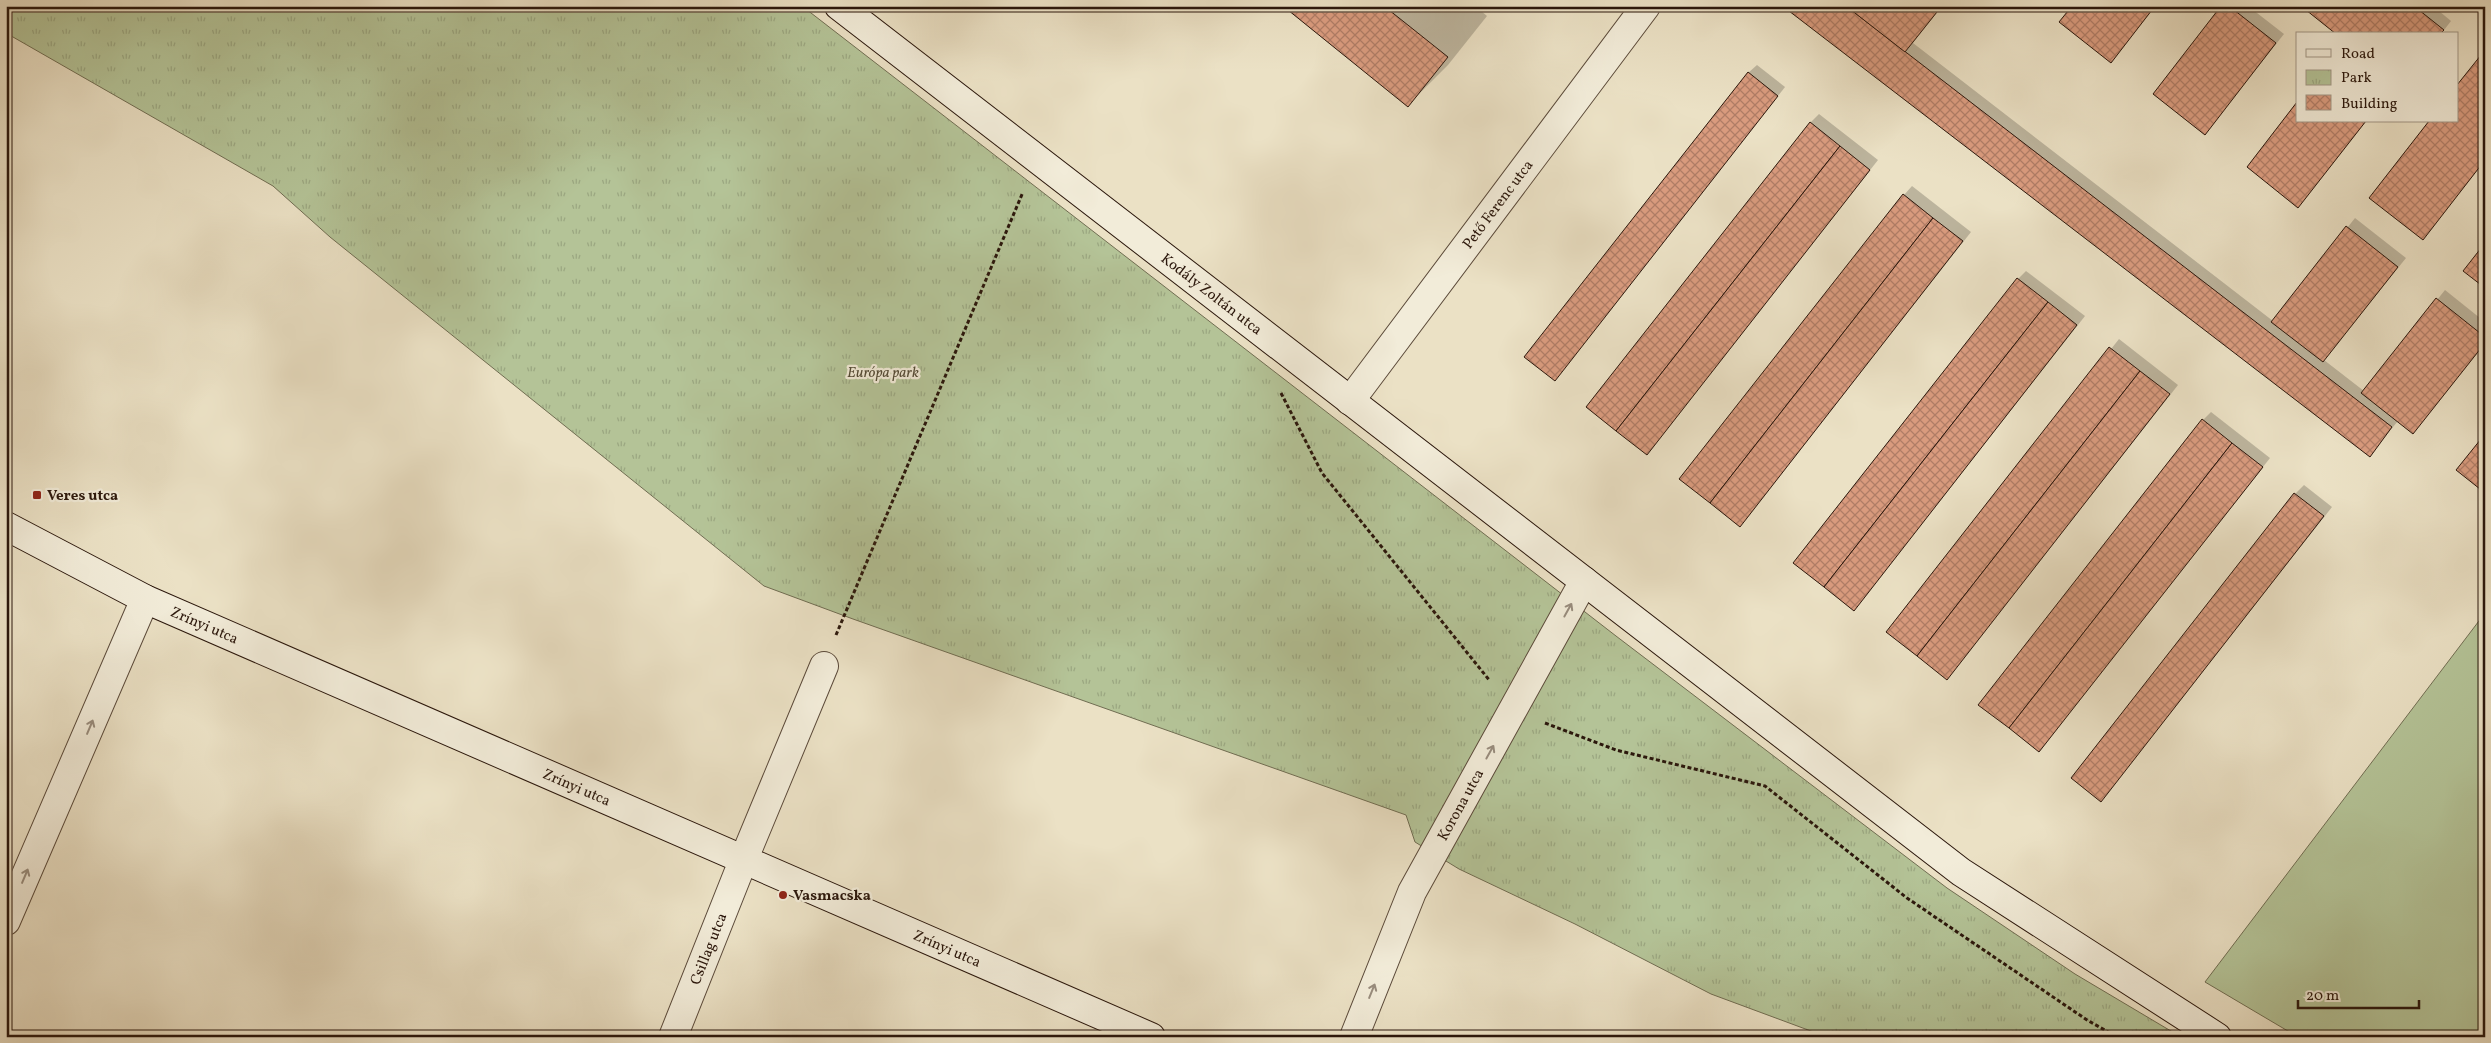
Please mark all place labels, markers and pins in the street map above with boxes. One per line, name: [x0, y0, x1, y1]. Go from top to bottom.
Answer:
place label: Veres utca: [47, 486, 118, 507]
marker: Veres utca: [31, 489, 43, 501]
place label: Vasmacska: [793, 886, 871, 907]
marker: Vasmacska: [777, 889, 789, 901]

